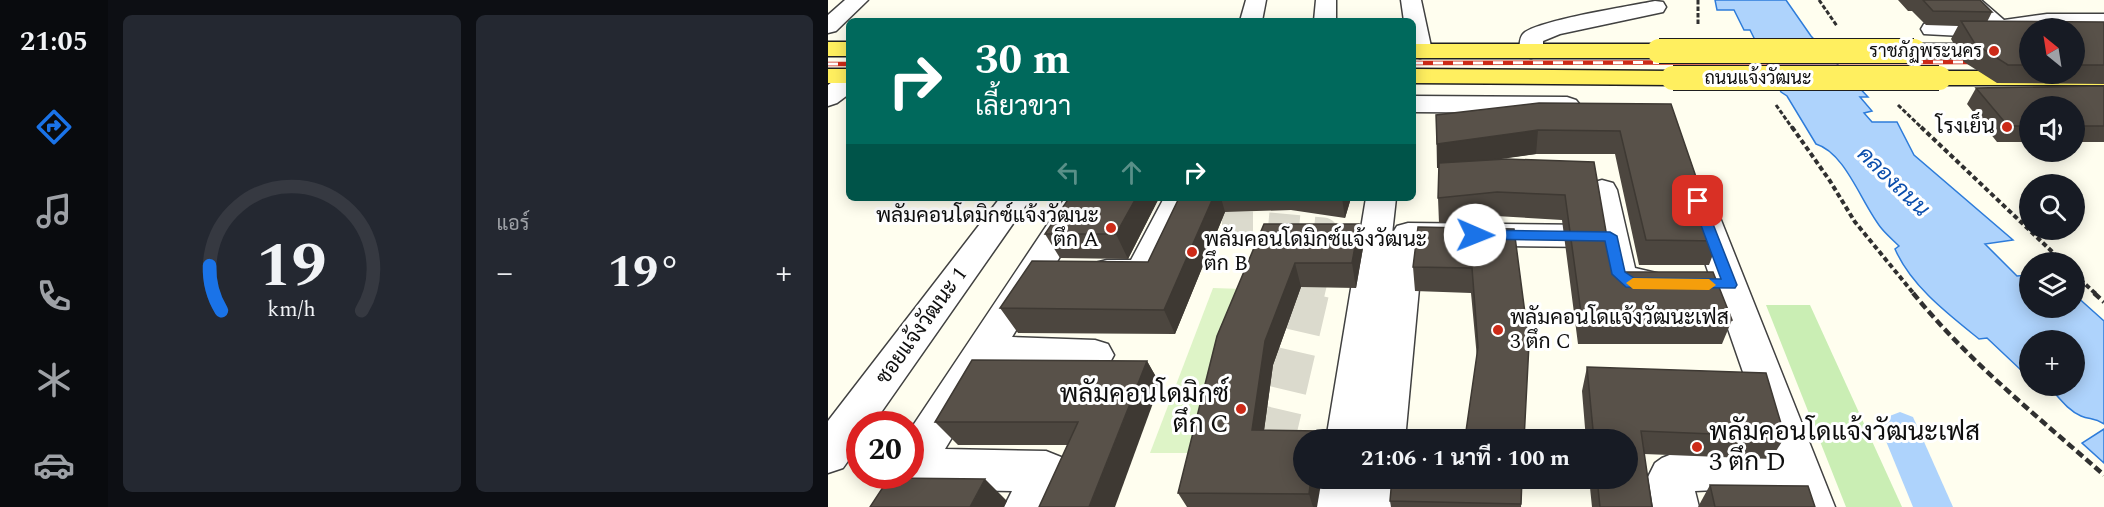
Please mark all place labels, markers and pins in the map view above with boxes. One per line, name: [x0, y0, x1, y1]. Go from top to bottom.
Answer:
place label: ราชภัฏพระนคร: [1869, 38, 1982, 65]
marker: ราชภัฏพระนคร: [1987, 44, 2001, 58]
place label: โรงเย็น: [1934, 111, 1995, 143]
marker: โรงเย็น: [2000, 120, 2014, 134]
pin: [1672, 175, 1723, 226]
place label: พลัมคอนโดมิกซ์แจ้งวัฒนะ ตึก A: [876, 200, 1099, 256]
marker: พลัมคอนโดมิกซ์แจ้งวัฒนะ ตึก A: [1104, 221, 1118, 235]
place label: พลัมคอนโดมิกซ์แจ้งวัฒนะ ตึก B: [1204, 224, 1427, 280]
marker: พลัมคอนโดมิกซ์แจ้งวัฒนะ ตึก B: [1185, 245, 1199, 259]
place label: พลัมคอนโดแจ้งวัฒนะเฟส 3 ตึก C: [1510, 302, 1729, 358]
marker: พลัมคอนโดแจ้งวัฒนะเฟส 3 ตึก C: [1491, 323, 1505, 337]
place label: พลัมคอนโดมิกซ์ ตึก C: [1060, 374, 1229, 444]
marker: พลัมคอนโดมิกซ์ ตึก C: [1234, 402, 1248, 416]
place label: พลัมคอนโดแจ้งวัฒนะเฟส 3 ตึก D: [1709, 412, 1980, 482]
marker: พลัมคอนโดแจ้งวัฒนะเฟส 3 ตึก D: [1690, 440, 1704, 454]

